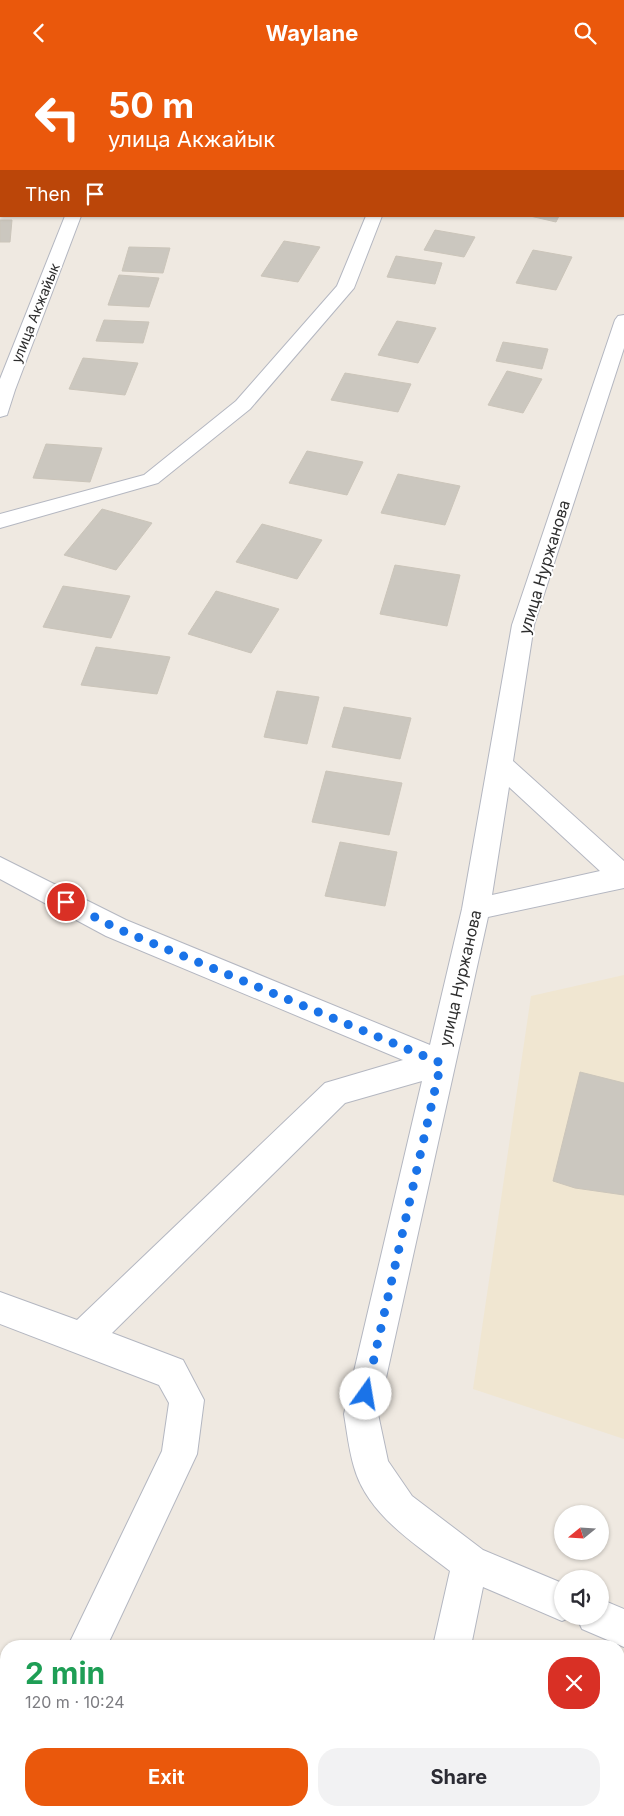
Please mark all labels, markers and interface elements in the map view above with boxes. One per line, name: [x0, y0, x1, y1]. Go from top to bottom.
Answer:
icon: back: [25, 19, 53, 47]
icon: search: [571, 19, 599, 47]
text: Waylane: [266, 20, 358, 46]
text: 50 m: [108, 84, 194, 126]
icon: left: [25, 85, 90, 150]
text: улица Акжайык: [108, 126, 275, 152]
icon: arrive: [81, 180, 109, 208]
text: Then: [25, 183, 71, 206]
street label: улица Акжайык: [7, 260, 63, 365]
street label: улица Нуржанова: [514, 497, 574, 637]
pin: [45, 881, 87, 923]
icon: arrive: [52, 888, 80, 916]
street label: улица Нуржанова: [435, 908, 485, 1048]
position arrow: [339, 1367, 391, 1419]
north arrow: [554, 1505, 609, 1560]
map controls: [554, 1505, 609, 1625]
button: sound: [554, 1570, 609, 1625]
text: 2 min: [25, 1655, 105, 1691]
button: close: [548, 1657, 600, 1709]
text: 120 m · 10:24: [25, 1692, 125, 1712]
button: Exit: [25, 1748, 308, 1806]
button: Share: [318, 1748, 600, 1806]

